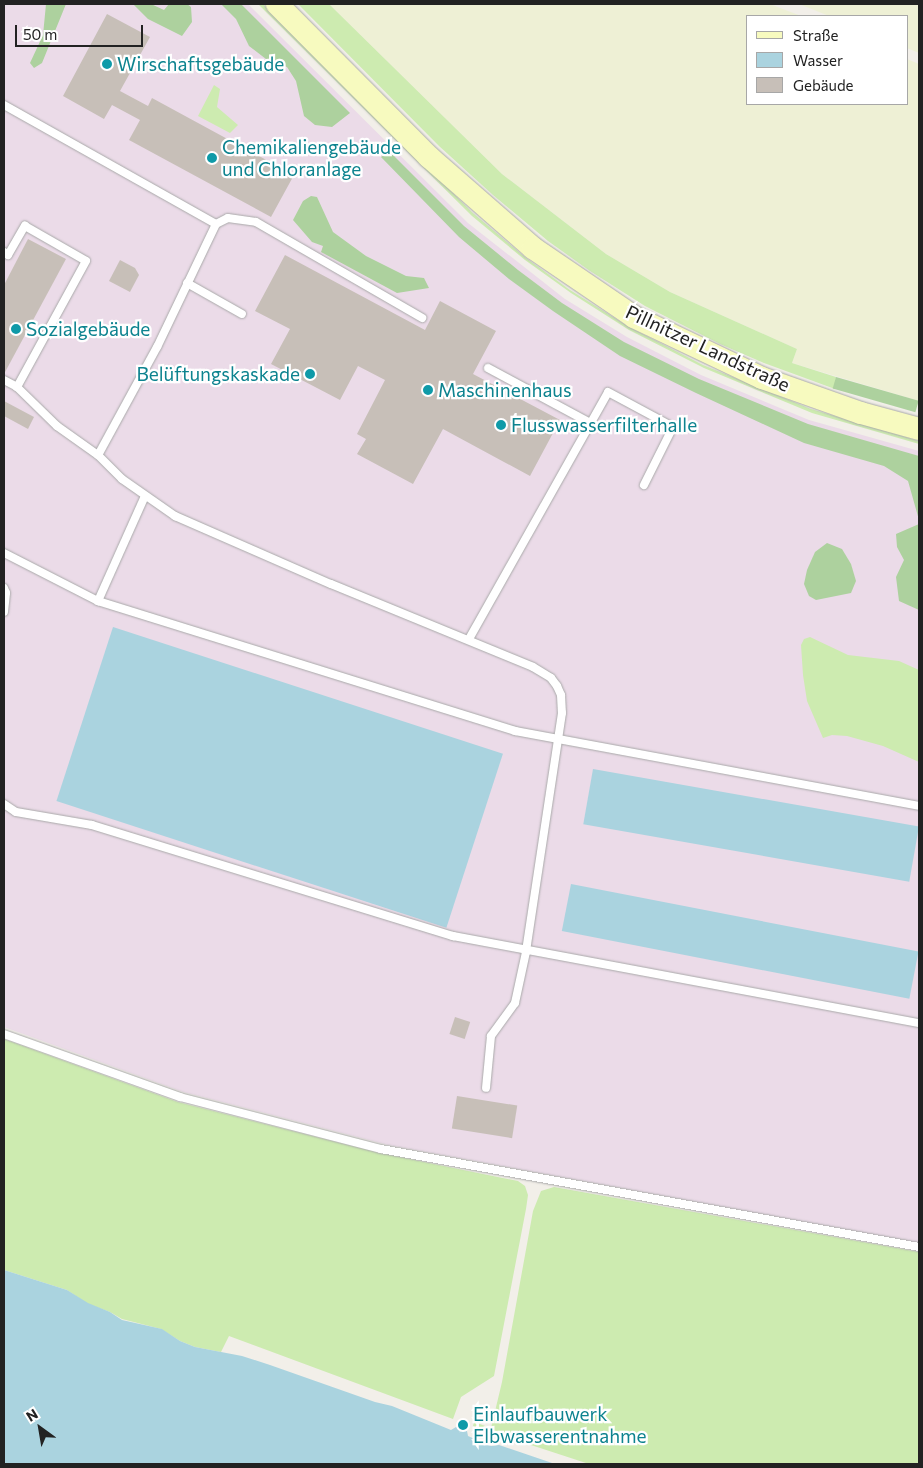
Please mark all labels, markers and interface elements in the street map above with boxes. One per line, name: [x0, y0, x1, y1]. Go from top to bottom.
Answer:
scale bar: [18, 15, 145, 47]
legend: [746, 15, 908, 105]
text: 50 m: [23, 25, 57, 43]
text: Straße: [793, 26, 839, 44]
text: Wasser: [793, 51, 843, 69]
place label: Wirschaftsgebäude: [117, 53, 284, 75]
marker: Wirschaftsgebäude: [101, 58, 113, 70]
text: Gebäude: [793, 76, 854, 94]
place label: Chemikaliengebäude und Chloranlage: [222, 136, 401, 180]
marker: Chemikaliengebäude und Chloranlage: [206, 152, 218, 164]
street label: Pillnitzer Landstraße: [622, 300, 794, 396]
place label: Sozialgebäude: [26, 318, 150, 340]
marker: Sozialgebäude: [10, 323, 22, 335]
place label: Belüftungskaskade: [136, 363, 300, 385]
marker: Belüftungskaskade: [304, 368, 316, 380]
place label: Maschinenhaus: [438, 379, 572, 401]
marker: Maschinenhaus: [422, 384, 434, 396]
place label: Flusswasserfilterhalle: [511, 414, 697, 436]
marker: Flusswasserfilterhalle: [495, 419, 507, 431]
north arrow: [15, 1403, 65, 1453]
place label: Einlaufbauwerk Elbwasserentnahme: [473, 1403, 647, 1447]
text: N: [23, 1405, 41, 1425]
marker: Einlaufbauwerk Elbwasserentnahme: [457, 1419, 469, 1431]

